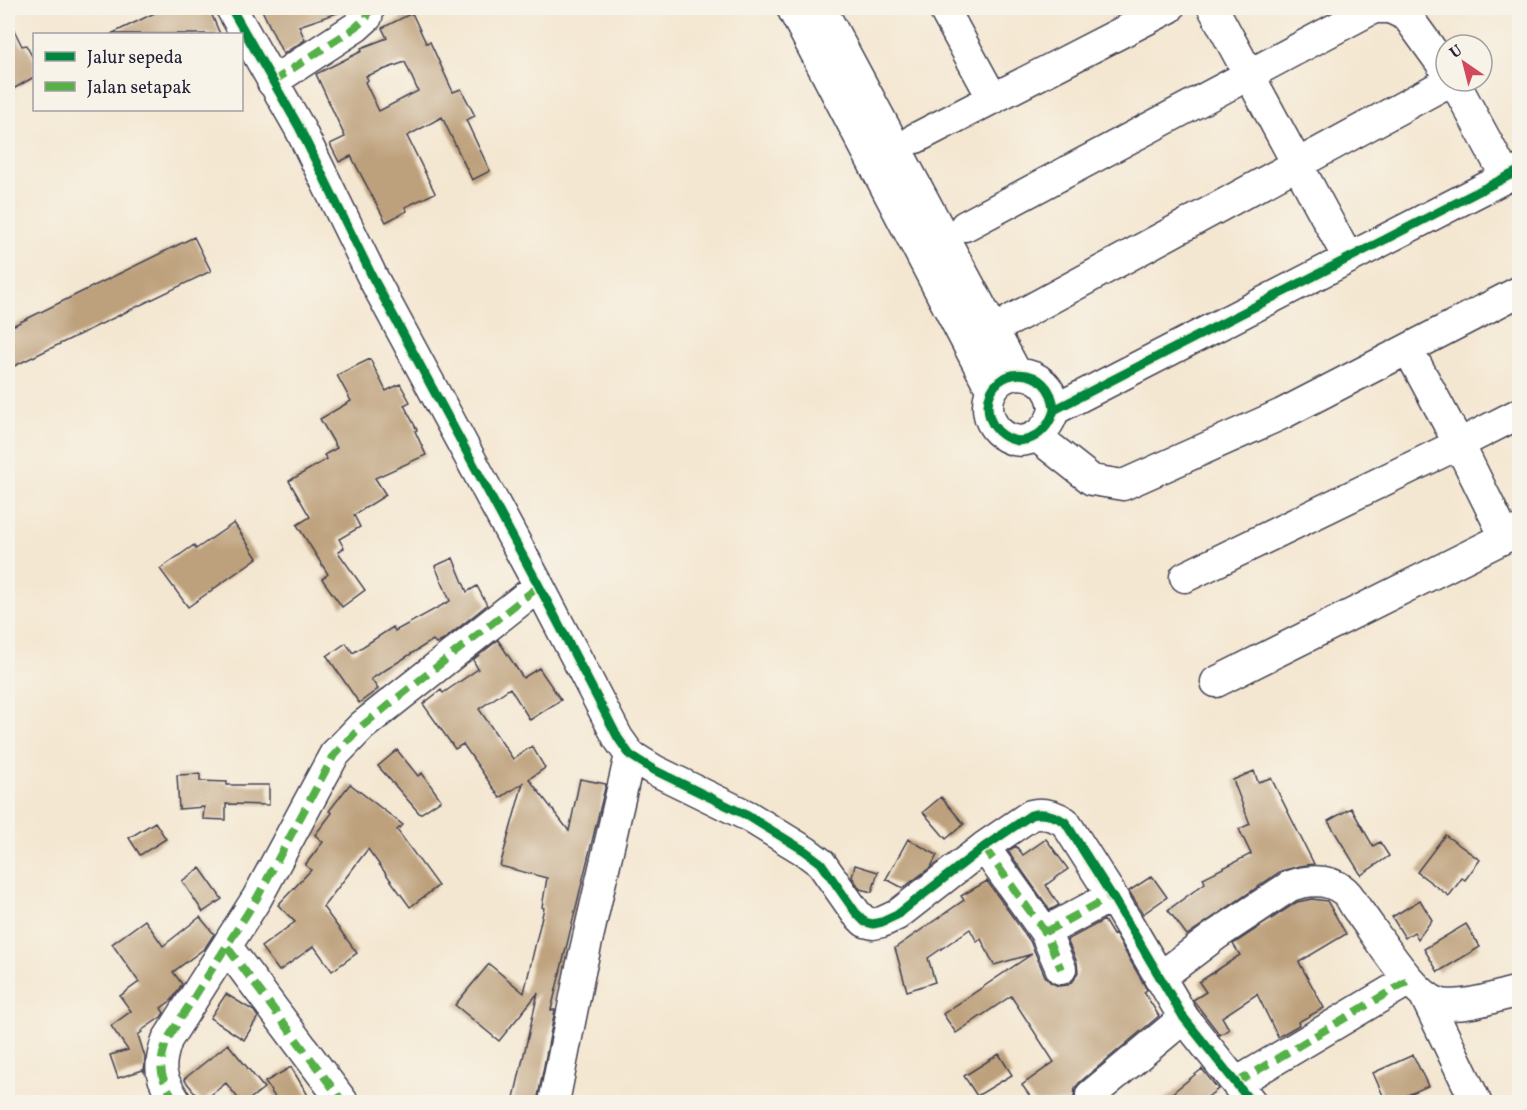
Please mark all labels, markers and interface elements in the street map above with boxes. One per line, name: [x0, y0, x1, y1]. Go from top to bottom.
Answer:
legend: [33, 33, 243, 111]
north arrow: [1434, 33, 1494, 93]
text: U: [1446, 40, 1467, 65]
text: Jalur sepeda: [87, 46, 183, 71]
text: Jalan setapak: [87, 76, 191, 101]

